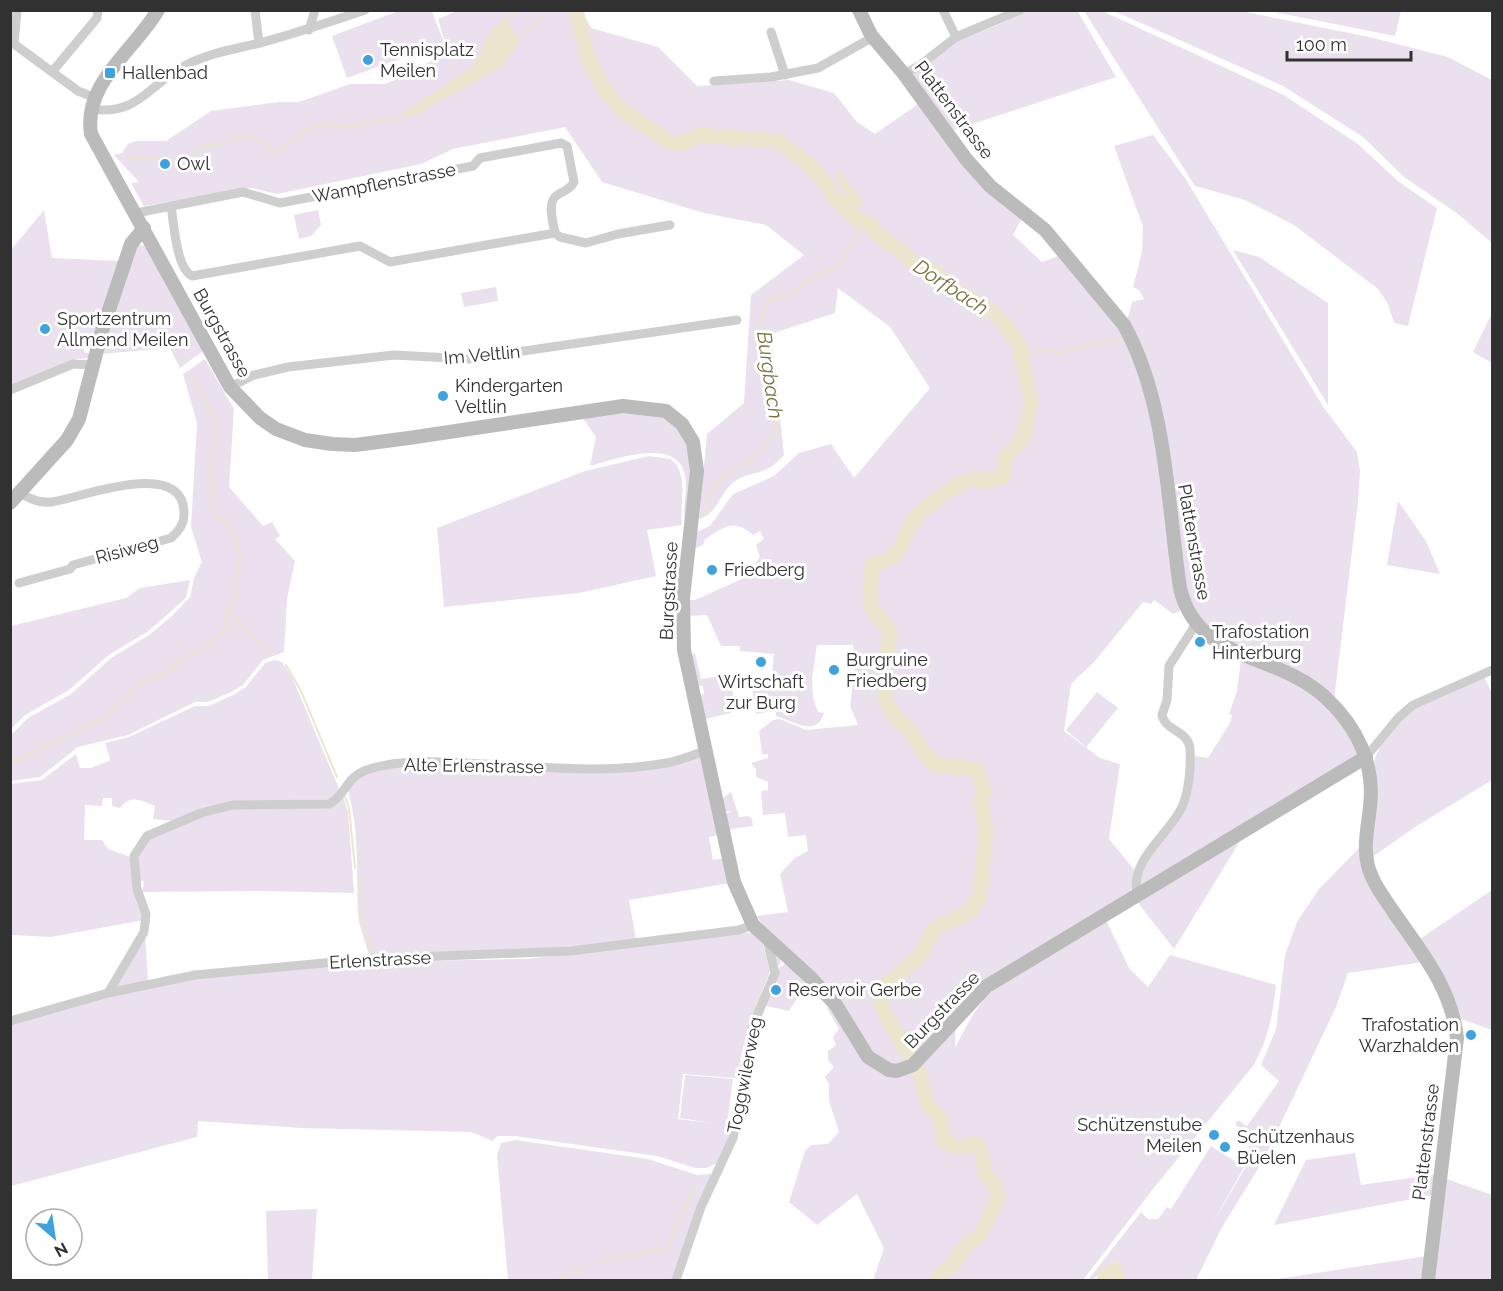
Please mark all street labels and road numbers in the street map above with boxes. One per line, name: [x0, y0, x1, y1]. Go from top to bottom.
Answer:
street label: Plattenstrasse: [911, 56, 998, 163]
street label: Wampflenstrasse: [310, 158, 458, 207]
street label: Burgstrasse: [189, 285, 256, 381]
street label: Im Veltlin: [443, 341, 521, 368]
street label: Plattenstrasse: [1174, 482, 1215, 602]
street label: Risiweg: [93, 531, 161, 568]
street label: Burgstrasse: [655, 541, 682, 641]
street label: Alte Erlenstrasse: [404, 754, 545, 777]
street label: Erlenstrasse: [329, 946, 432, 973]
street label: Burgstrasse: [900, 967, 984, 1052]
street label: Toggwilerweg: [723, 1015, 766, 1135]
street label: Plattenstrasse: [1408, 1082, 1443, 1202]

